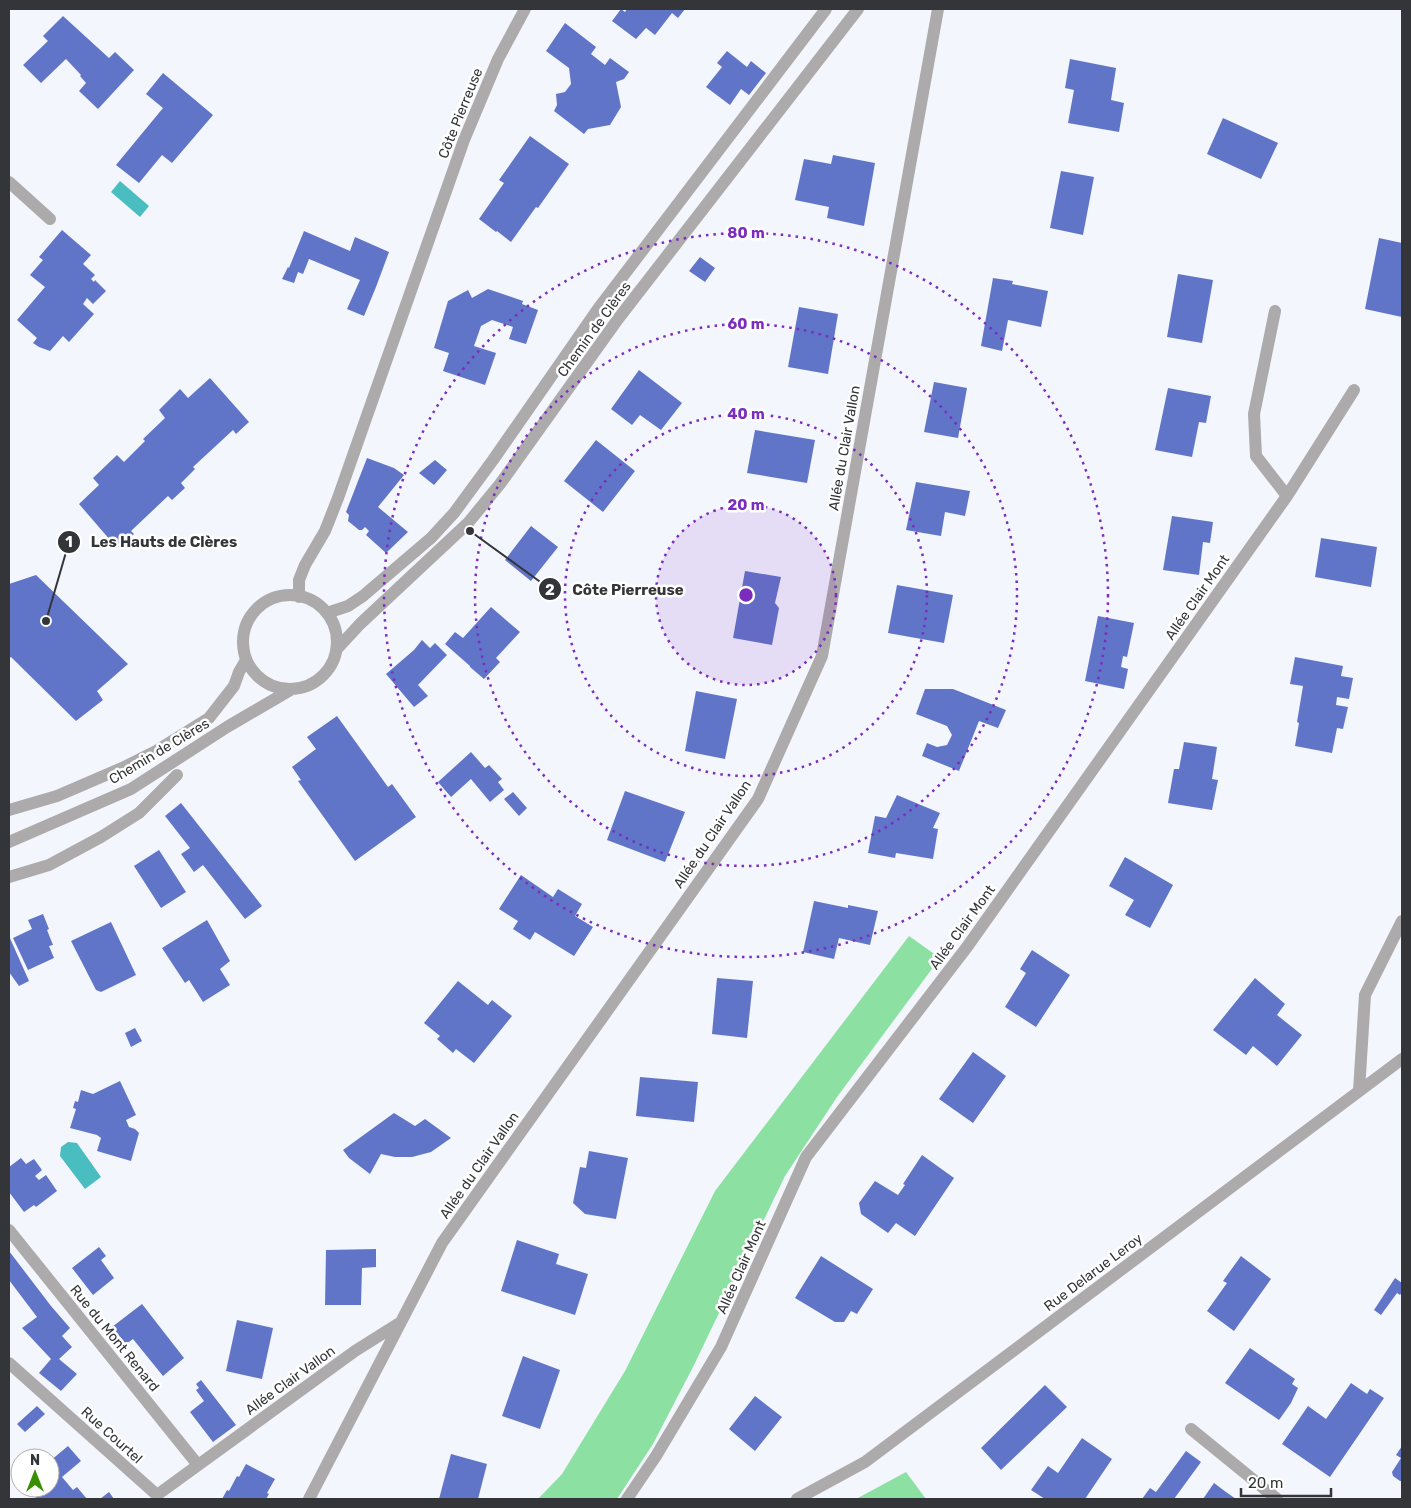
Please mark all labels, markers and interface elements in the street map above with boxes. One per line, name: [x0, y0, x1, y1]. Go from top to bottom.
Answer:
street label: Côte Pierreuse: [435, 65, 486, 161]
text: 80 m: [727, 224, 765, 242]
street label: Chemin de Clères: [554, 278, 635, 380]
text: 60 m: [728, 315, 764, 333]
street label: Allée du Clair Vallon: [825, 384, 864, 512]
text: 40 m: [727, 405, 765, 423]
text: 20 m: [728, 496, 764, 514]
callout: Les Hauts de Clères: [56, 527, 248, 557]
text: 1: [65, 533, 73, 551]
text: Les Hauts de Clères: [91, 533, 237, 551]
street label: Allée Clair Mont: [1162, 551, 1234, 643]
callout: Côte Pierreuse: [537, 574, 694, 604]
text: 2: [545, 581, 555, 599]
text: Côte Pierreuse: [572, 581, 684, 599]
centre of rings: [737, 586, 755, 604]
street label: Chemin de Clères: [106, 715, 212, 788]
street label: Allée du Clair Vallon: [670, 777, 755, 892]
street label: Allée Clair Mont: [926, 881, 999, 973]
street label: Allée du Clair Vallon: [436, 1108, 523, 1222]
street label: Allée Clair Mont: [713, 1217, 770, 1317]
street label: Rue Delarue Leroy: [1041, 1230, 1146, 1315]
street label: Rue du Mont Renard: [66, 1282, 163, 1395]
street label: Allée Clair Vallon: [242, 1342, 338, 1419]
street label: Rue Courtel: [77, 1403, 146, 1467]
north arrow: [10, 1448, 60, 1498]
text: N: [30, 1452, 40, 1469]
scale bar: [1241, 1466, 1331, 1498]
text: 20 m: [1248, 1474, 1283, 1492]

